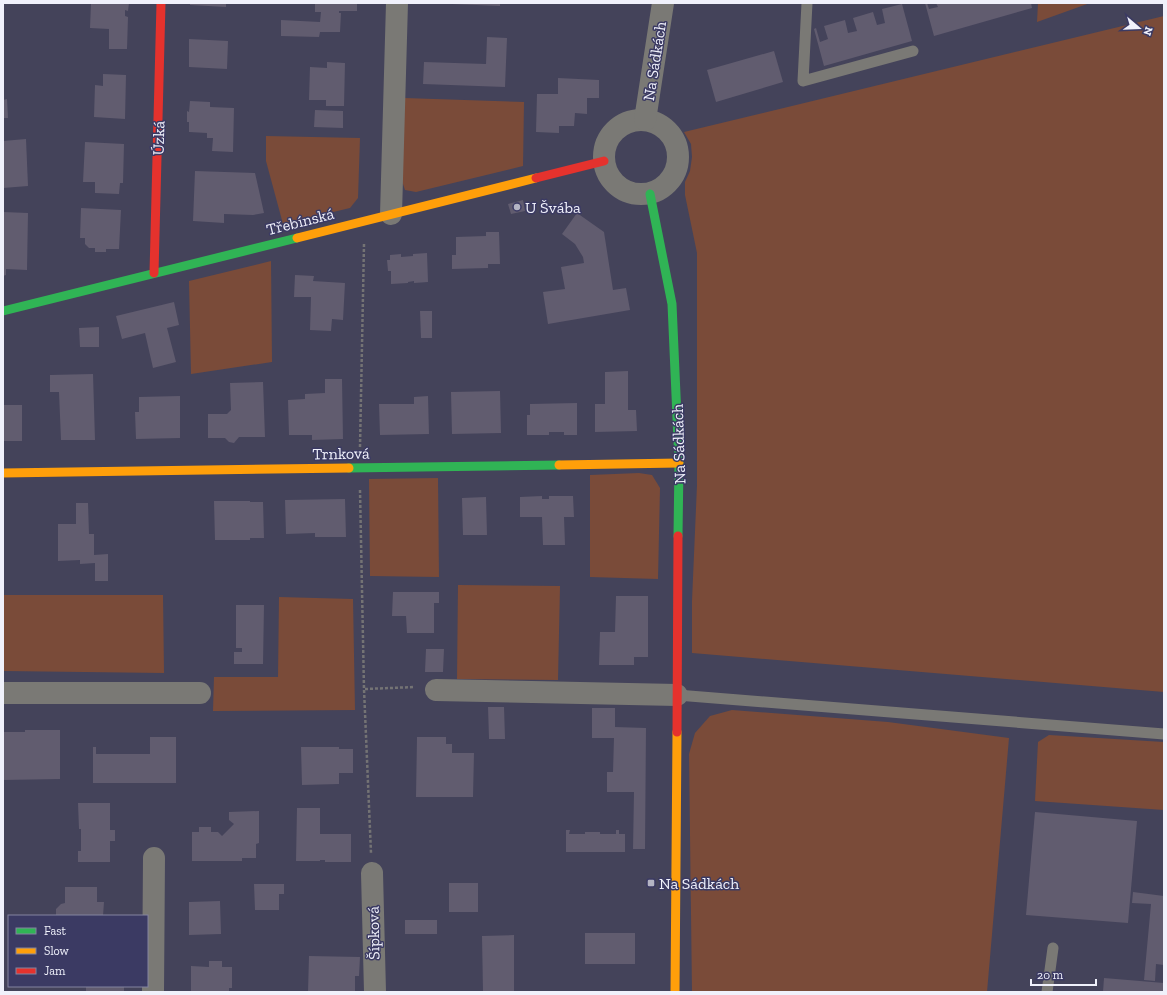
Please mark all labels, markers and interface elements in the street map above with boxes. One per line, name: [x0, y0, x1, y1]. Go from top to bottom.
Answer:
north arrow: [1119, 8, 1159, 48]
street label: Na Sádkách: [639, 20, 670, 102]
text: N: [1140, 25, 1155, 38]
street label: Úzká: [148, 120, 169, 156]
place label: U Švába: [525, 198, 581, 217]
marker: U Švába: [512, 202, 522, 212]
street label: Třebínská: [264, 204, 336, 239]
street label: Na Sádkách: [668, 404, 689, 484]
street label: Trnková: [312, 443, 370, 463]
place label: Na Sádkách: [659, 874, 739, 893]
marker: Na Sádkách: [646, 878, 656, 888]
street label: Šípková: [364, 906, 383, 960]
legend: [8, 915, 148, 987]
text: Fast: [44, 924, 67, 938]
text: Slow: [44, 944, 70, 958]
scale bar: [1031, 961, 1096, 987]
text: Jam: [44, 964, 66, 978]
text: 20 m: [1037, 968, 1064, 982]

